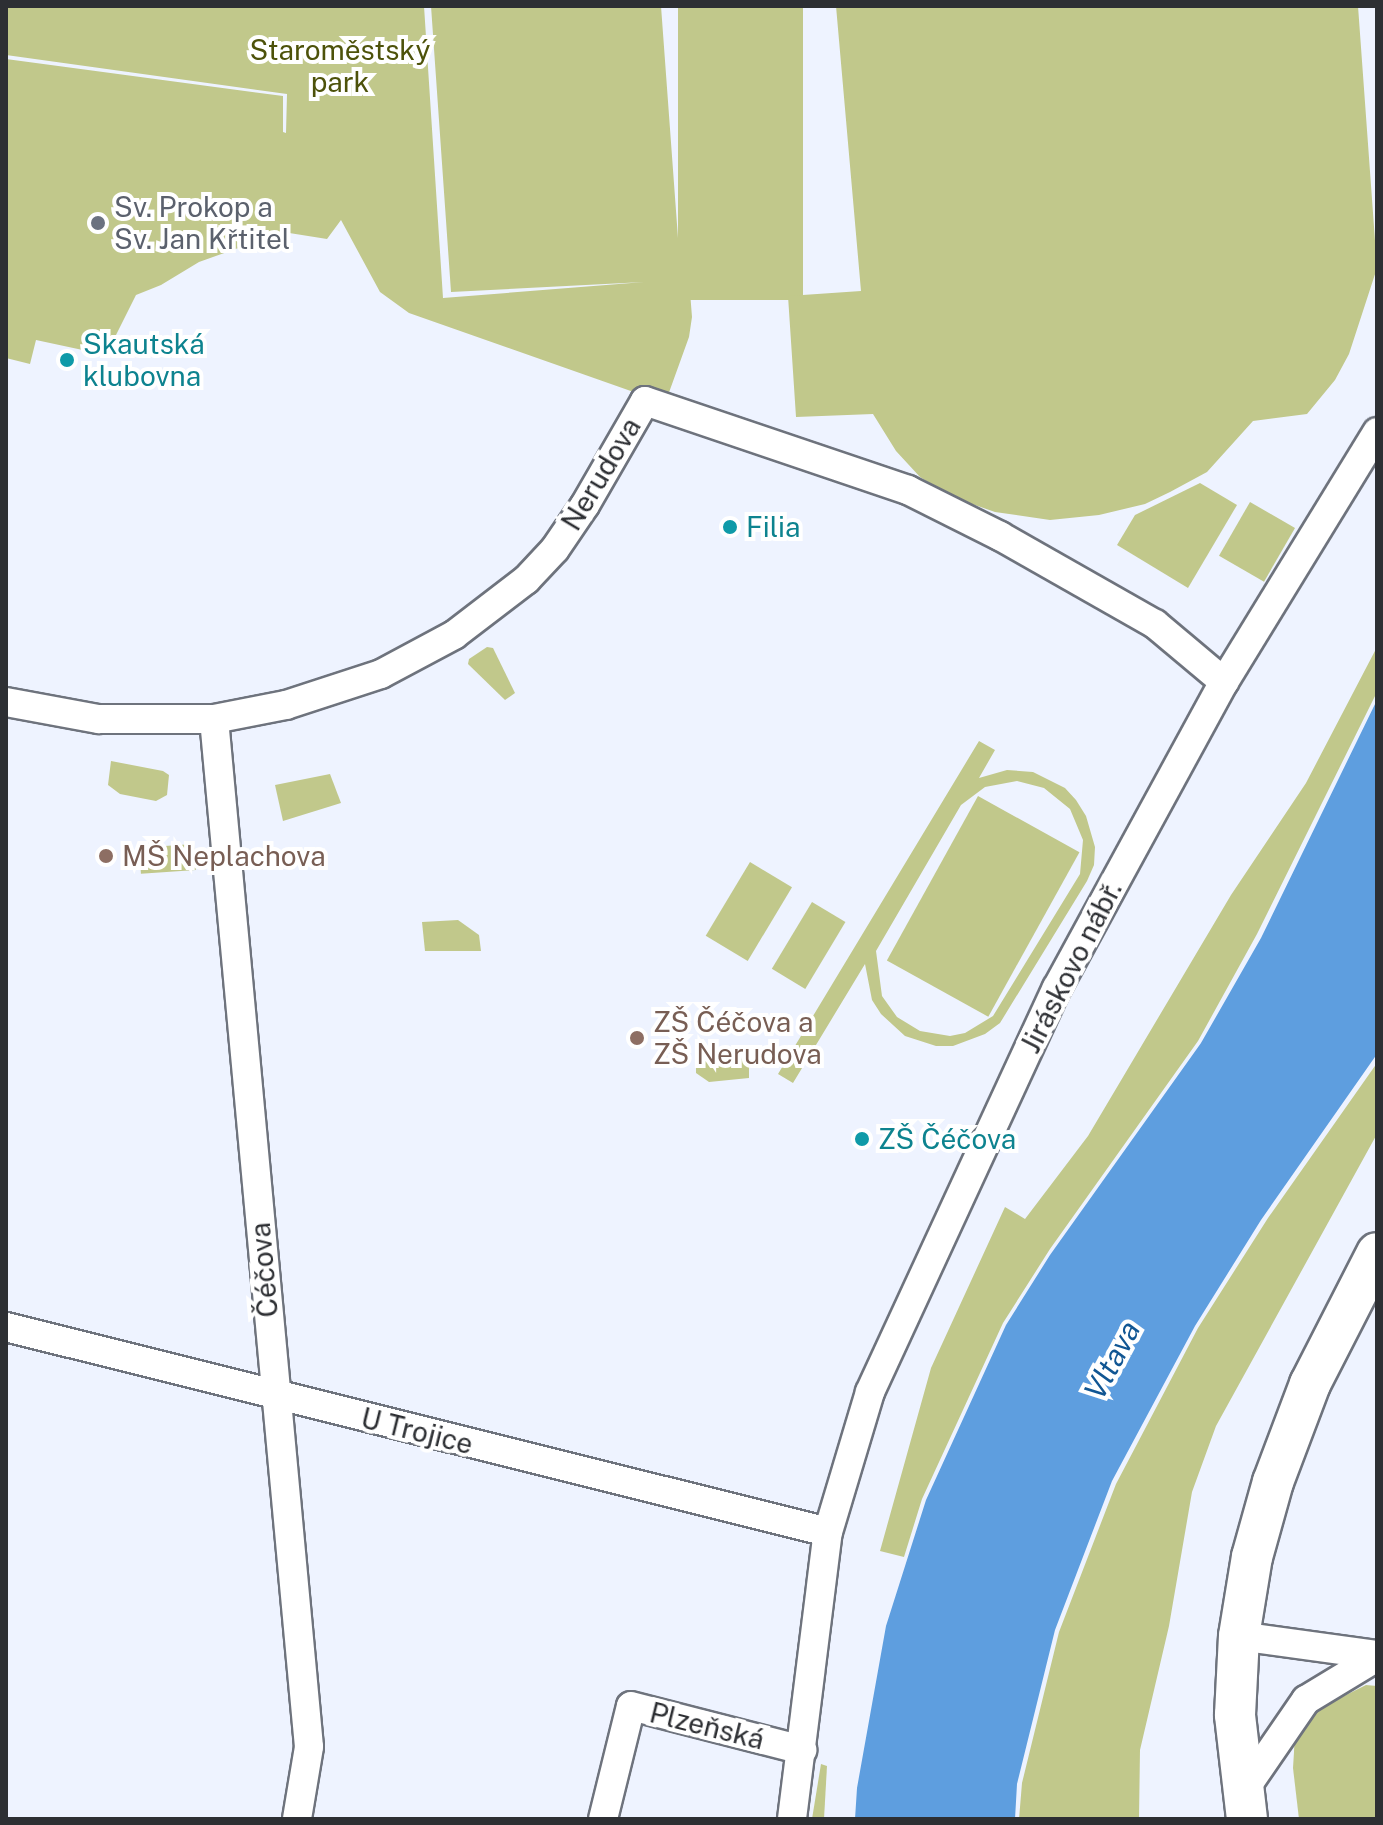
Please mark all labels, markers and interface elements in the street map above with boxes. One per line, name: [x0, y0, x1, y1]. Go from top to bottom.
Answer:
park label: Staroměstský park: [250, 33, 430, 99]
place label: Sv. Prokop a Sv. Jan Křtitel: [114, 190, 290, 256]
marker: Sv. Prokop a Sv. Jan Křtitel: [89, 214, 107, 232]
place label: Skautská klubovna: [83, 327, 205, 393]
marker: Skautská klubovna: [58, 351, 76, 369]
street label: Nerudova: [554, 412, 648, 536]
place label: Filia: [746, 510, 801, 544]
marker: Filia: [721, 518, 739, 536]
place label: MŠ Neplachova: [122, 839, 326, 873]
marker: MŠ Neplachova: [97, 847, 115, 865]
street label: Jiráskovo nábř.: [1013, 875, 1129, 1059]
place label: ZŠ Čéčova a ZŠ Nerudova: [653, 1005, 822, 1071]
marker: ZŠ Čéčova a ZŠ Nerudova: [628, 1029, 646, 1047]
place label: ZŠ Čéčova: [878, 1122, 1016, 1156]
marker: ZŠ Čéčova: [853, 1130, 871, 1148]
street label: Čéčova: [243, 1221, 285, 1319]
water label: Vltava: [1076, 1315, 1148, 1405]
street label: U Trojice: [358, 1401, 476, 1461]
street label: Plzeňská: [646, 1696, 768, 1756]

